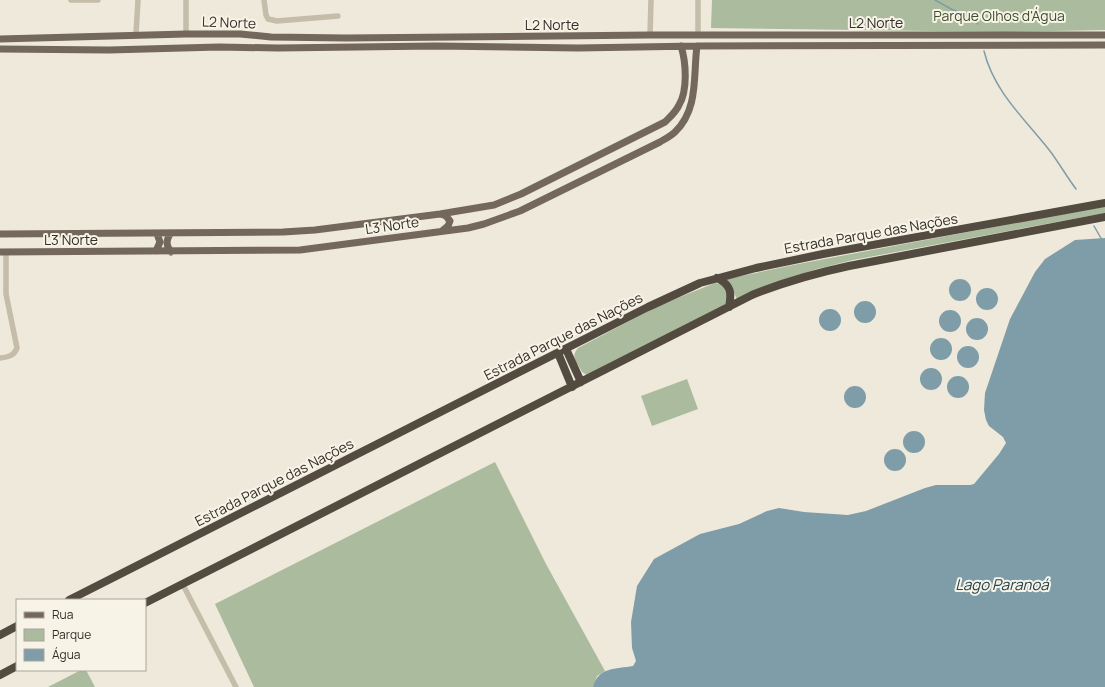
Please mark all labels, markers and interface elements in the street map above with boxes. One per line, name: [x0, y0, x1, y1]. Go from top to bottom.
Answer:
park label: Parque Olhos d'Água: [933, 6, 1065, 25]
street label: L2 Norte: [202, 12, 256, 32]
street label: L2 Norte: [849, 13, 903, 32]
street label: L2 Norte: [525, 15, 579, 34]
street label: Estrada Parque das Nações: [783, 208, 959, 258]
street label: L3 Norte: [364, 212, 420, 238]
street label: L3 Norte: [44, 230, 98, 249]
street label: Estrada Parque das Nações: [480, 288, 646, 384]
street label: Estrada Parque das Nações: [191, 434, 357, 530]
water label: Lago Paranoá: [955, 574, 1049, 595]
legend: [16, 599, 146, 671]
text: Rua: [52, 606, 73, 623]
text: Parque: [52, 626, 91, 643]
text: Água: [52, 646, 81, 663]

